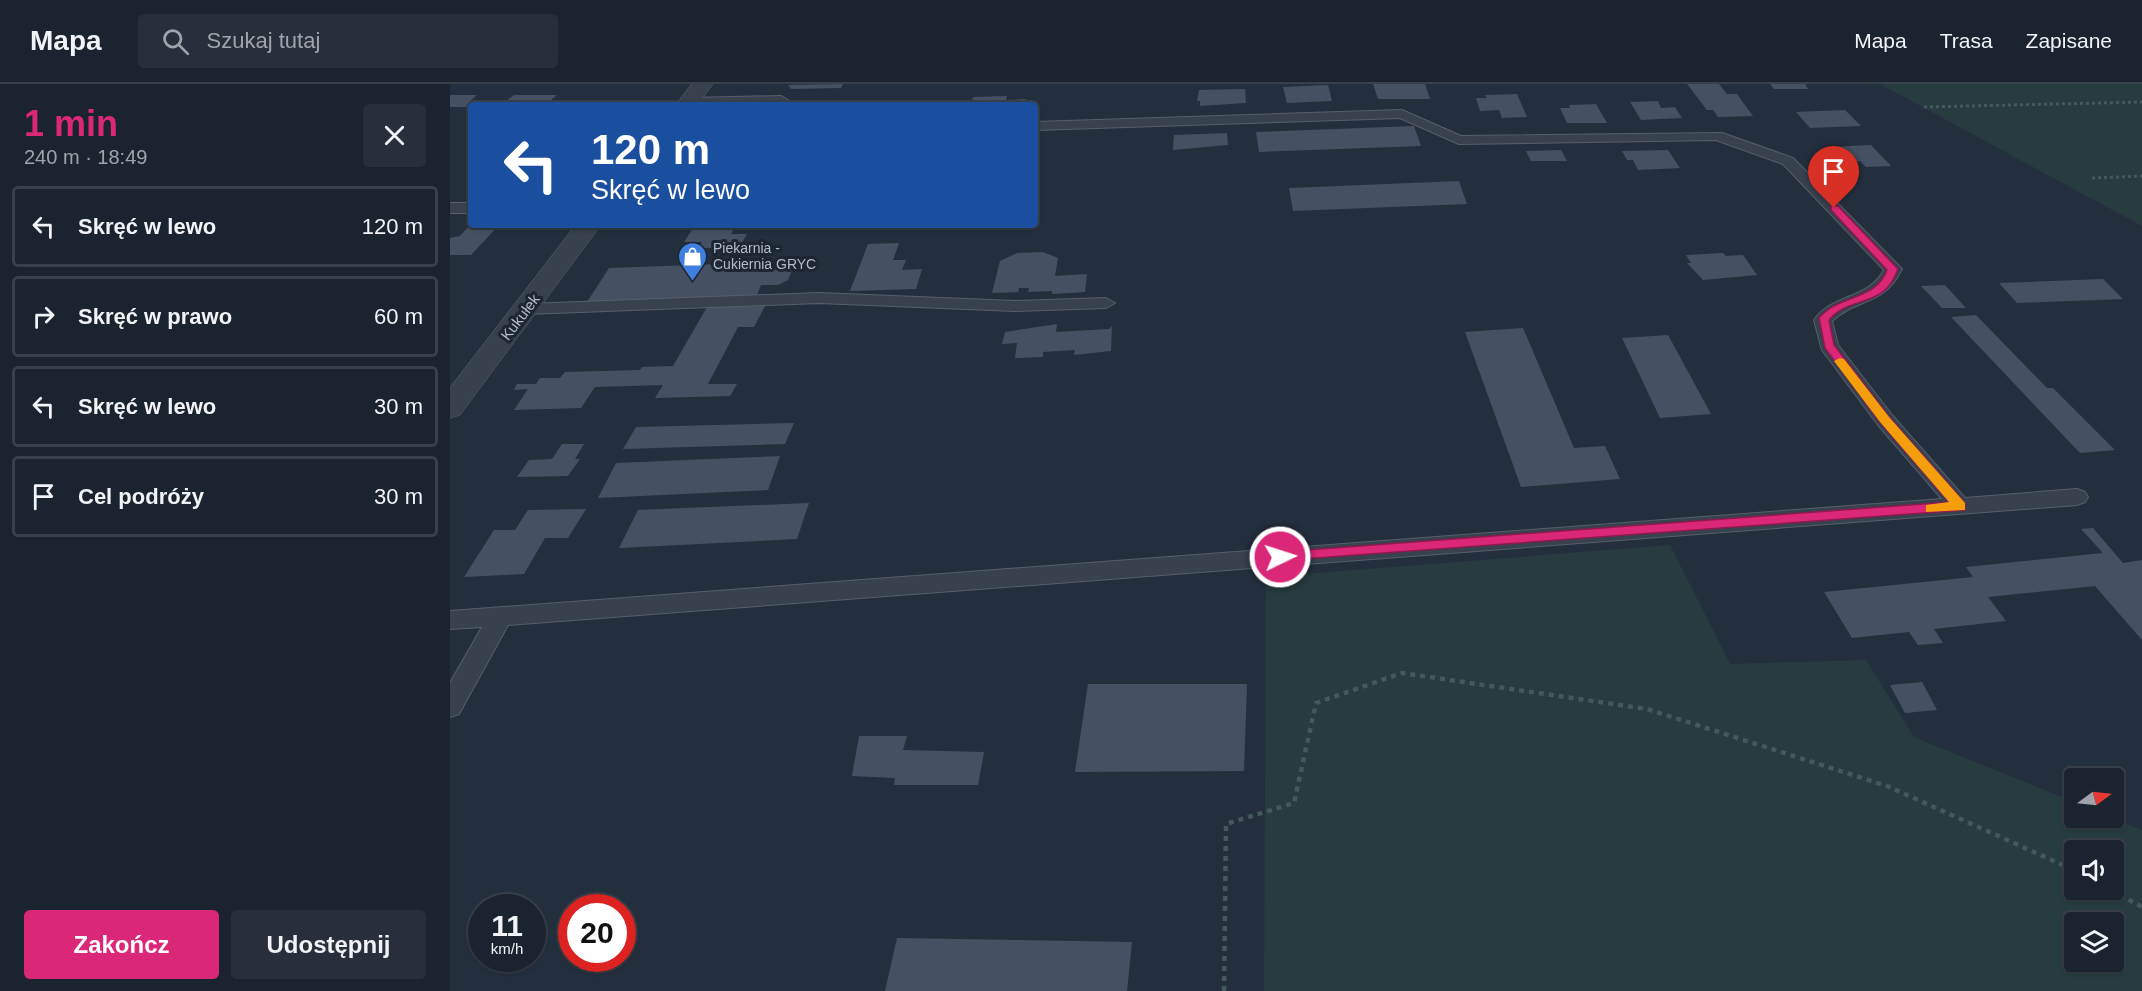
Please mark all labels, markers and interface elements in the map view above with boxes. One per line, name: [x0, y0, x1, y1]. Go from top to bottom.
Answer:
search box: [138, 14, 558, 68]
text: Mapa: [30, 25, 102, 56]
icon: search: [159, 25, 192, 58]
text: Szukaj tutaj: [207, 28, 320, 53]
text: Mapa: [1854, 29, 1907, 52]
text: Trasa: [1940, 29, 1993, 52]
text: Zapisane: [2026, 29, 2112, 52]
text: 1 min: [24, 103, 118, 144]
button: close: [363, 104, 426, 167]
icon: left: [492, 126, 570, 204]
text: 120 m: [591, 126, 710, 173]
text: 240 m · 18:49: [24, 146, 147, 168]
pin: [1808, 146, 1859, 208]
icon: arrive: [1817, 155, 1850, 188]
text: Skręć w lewo: [591, 175, 750, 205]
icon: left: [27, 210, 60, 243]
text: Skręć w lewo: [78, 214, 216, 239]
text: 120 m: [362, 214, 423, 239]
shop icon: Piekarnia - Cukiernia GRYC: [676, 240, 708, 282]
place label: Piekarnia - Cukiernia GRYC: [713, 240, 816, 272]
street label: Kukułek: [497, 290, 543, 343]
icon: right: [27, 300, 60, 333]
text: Skręć w prawo: [78, 304, 232, 329]
text: 60 m: [374, 304, 423, 329]
icon: left: [27, 390, 60, 423]
text: Skręć w lewo: [78, 394, 216, 419]
text: 30 m: [374, 394, 423, 419]
icon: arrive: [27, 480, 60, 513]
text: Cel podróży: [78, 484, 204, 509]
text: 30 m: [374, 484, 423, 509]
position arrow: [1248, 525, 1312, 589]
north arrow: [2064, 768, 2124, 828]
map controls: [2064, 768, 2124, 972]
button: sound: [2064, 840, 2124, 900]
speed limit sign: 20: [558, 894, 636, 972]
text: 11: [491, 909, 523, 942]
button: Zakończ: [24, 910, 219, 979]
button: Udostępnij: [231, 910, 426, 979]
button: layers: [2064, 912, 2124, 972]
text: km/h: [491, 940, 523, 957]

